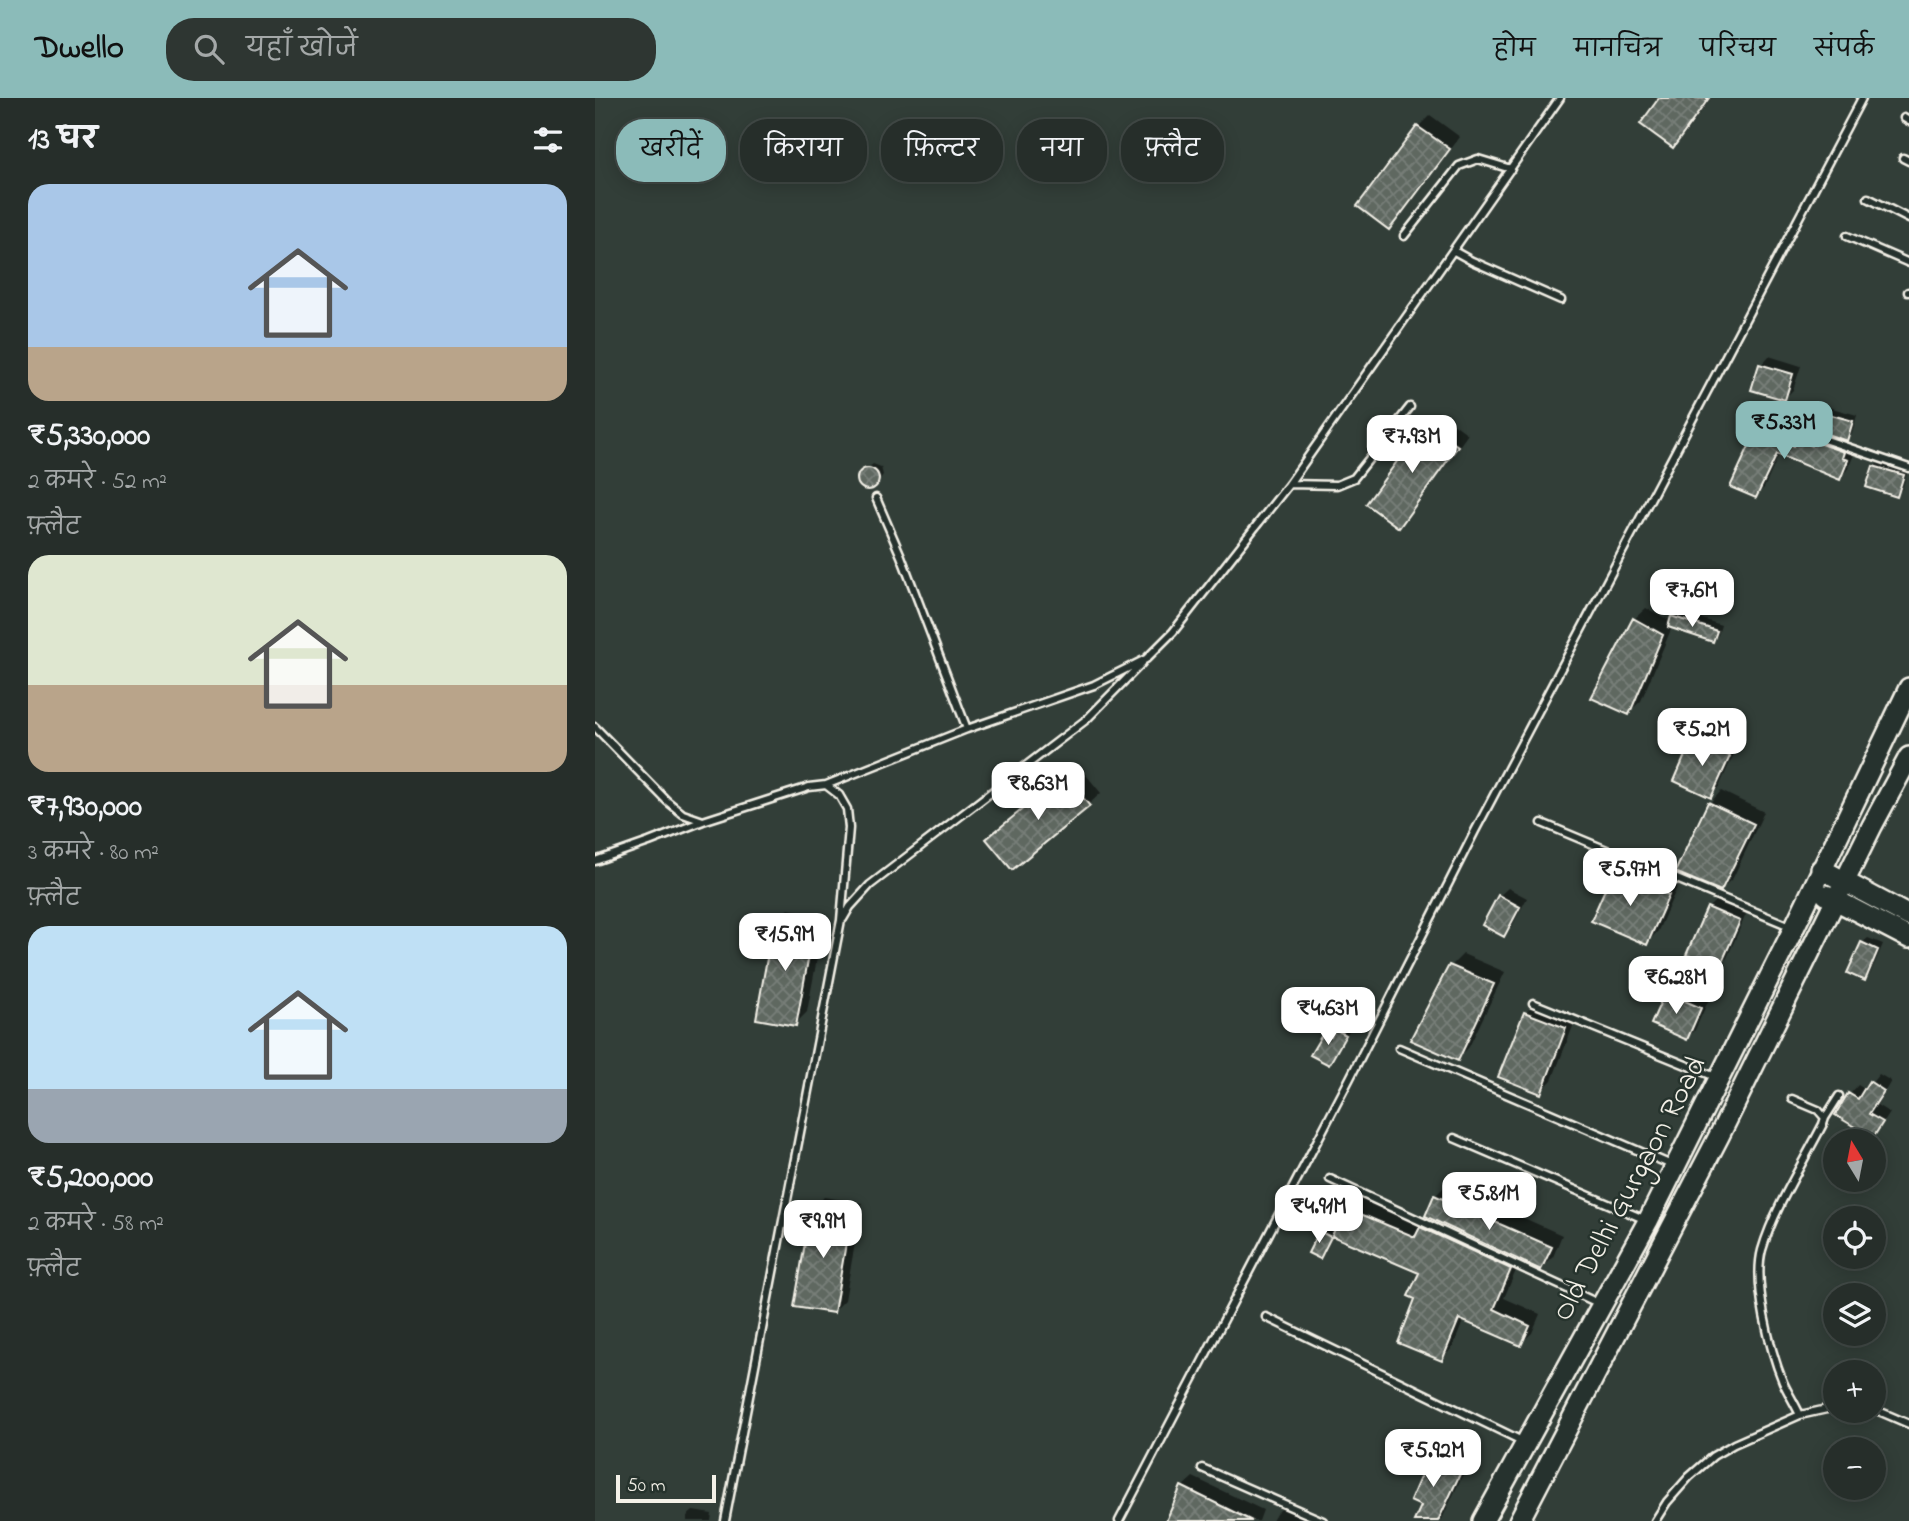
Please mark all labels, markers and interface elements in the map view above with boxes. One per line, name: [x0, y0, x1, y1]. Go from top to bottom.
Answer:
search box: [166, 18, 656, 81]
text: Dwello: [35, 25, 124, 73]
icon: search: [190, 30, 228, 68]
text: यहाँ खोजें: [246, 31, 358, 69]
text: होम: [1493, 33, 1536, 68]
text: मानचित्र: [1574, 33, 1662, 68]
text: परिचय: [1700, 33, 1776, 68]
text: संपर्क: [1814, 33, 1874, 68]
text: 13 घर: [28, 119, 97, 163]
chip: खरीदें: [616, 119, 726, 182]
chip: किराया: [740, 119, 867, 182]
chip: फ़िल्टर: [881, 119, 1003, 182]
chip: नया: [1017, 119, 1107, 182]
chip: फ़्लैट: [1121, 119, 1224, 182]
icon: filters: [529, 121, 567, 159]
icon: home: [235, 230, 361, 356]
pin: ₹5.33M: [1727, 402, 1841, 461]
text: ₹5.33M: [1752, 407, 1816, 440]
text: ₹5,330,000: [28, 415, 150, 459]
pin: ₹7.93M: [1355, 416, 1469, 475]
text: ₹7.93M: [1383, 421, 1441, 454]
text: 2 कमरे · 52 m²: [28, 466, 167, 499]
text: फ़्लैट: [28, 512, 80, 545]
pin: ₹7.6M: [1643, 570, 1741, 629]
text: ₹7.6M: [1666, 575, 1718, 608]
icon: home: [235, 601, 361, 727]
pin: ₹5.2M: [1653, 708, 1751, 768]
text: ₹5.2M: [1673, 714, 1731, 747]
pin: ₹8.63M: [981, 762, 1095, 822]
text: ₹8.63M: [1008, 768, 1068, 801]
text: ₹7,930,000: [28, 786, 142, 830]
text: 3 कमरे · 80 m²: [28, 837, 159, 870]
pin: ₹5.97M: [1573, 848, 1687, 908]
text: ₹5.97M: [1599, 854, 1661, 887]
text: फ़्लैट: [28, 883, 80, 916]
pin: ₹15.9M: [728, 914, 842, 973]
text: ₹15.9M: [755, 919, 815, 952]
pin: ₹6.28M: [1619, 956, 1733, 1016]
text: ₹6.28M: [1645, 962, 1707, 995]
icon: home: [235, 972, 361, 1098]
pin: ₹4.63M: [1271, 988, 1385, 1047]
text: ₹4.63M: [1297, 993, 1359, 1026]
street label: Old Delhi Gurgaon Road: [1542, 1049, 1719, 1330]
north arrow: [1823, 1129, 1887, 1192]
map controls: [1823, 1129, 1886, 1500]
text: ₹5,200,000: [28, 1157, 153, 1201]
pin: ₹5.81M: [1432, 1172, 1546, 1232]
text: ₹5.81M: [1458, 1178, 1520, 1211]
pin: ₹4.91M: [1262, 1186, 1376, 1245]
text: ₹4.91M: [1291, 1191, 1347, 1224]
pin: ₹9.9M: [774, 1200, 872, 1260]
text: ₹9.9M: [800, 1206, 846, 1239]
button: locate: [1823, 1206, 1886, 1269]
text: 2 कमरे · 58 m²: [28, 1208, 164, 1241]
text: फ़्लैट: [28, 1254, 80, 1287]
button: layers: [1823, 1283, 1886, 1346]
button: +: [1823, 1360, 1886, 1423]
pin: ₹5.92M: [1376, 1430, 1490, 1489]
text: ₹5.92M: [1401, 1435, 1465, 1468]
button: −: [1823, 1437, 1886, 1500]
scale bar: [616, 1472, 716, 1504]
text: 50 m: [627, 1473, 666, 1500]

